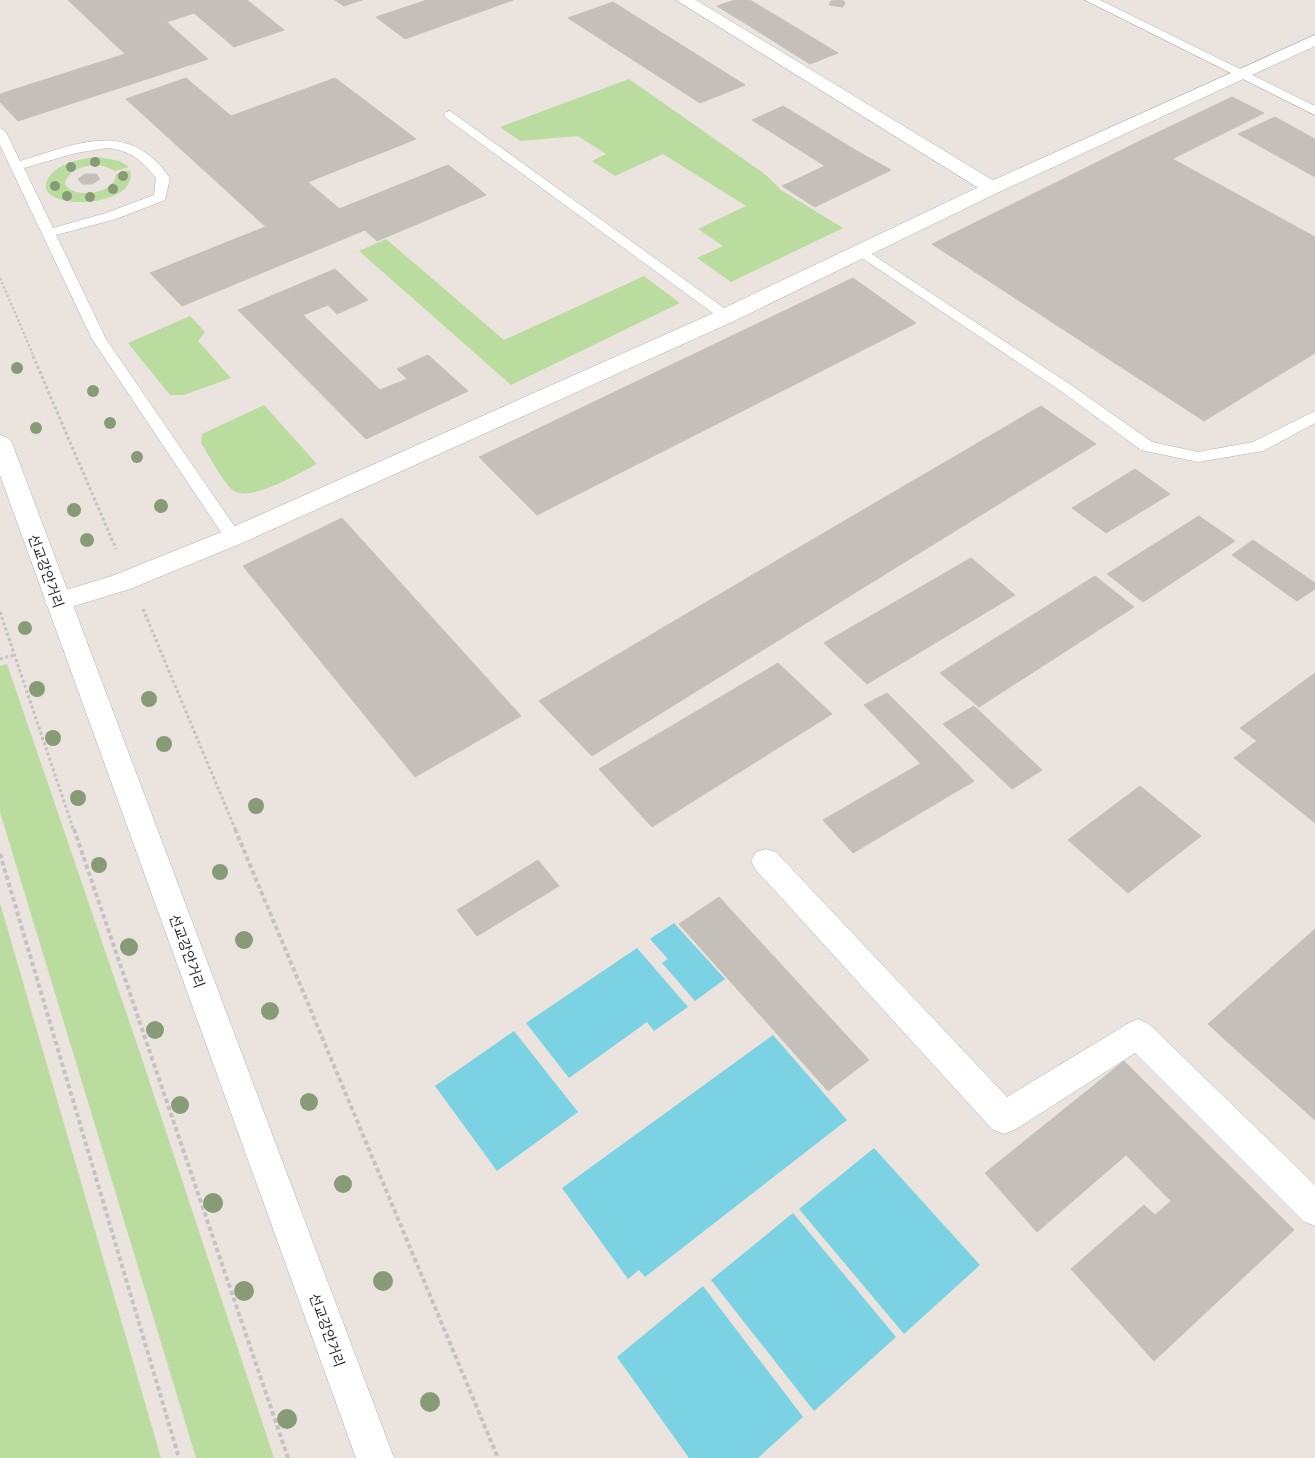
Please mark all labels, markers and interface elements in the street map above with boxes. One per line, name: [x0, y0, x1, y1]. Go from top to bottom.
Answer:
street label: 선교강안거리: [24, 532, 67, 610]
street label: 선교강안거리: [165, 912, 208, 990]
street label: 선교강안거리: [305, 1291, 348, 1369]

